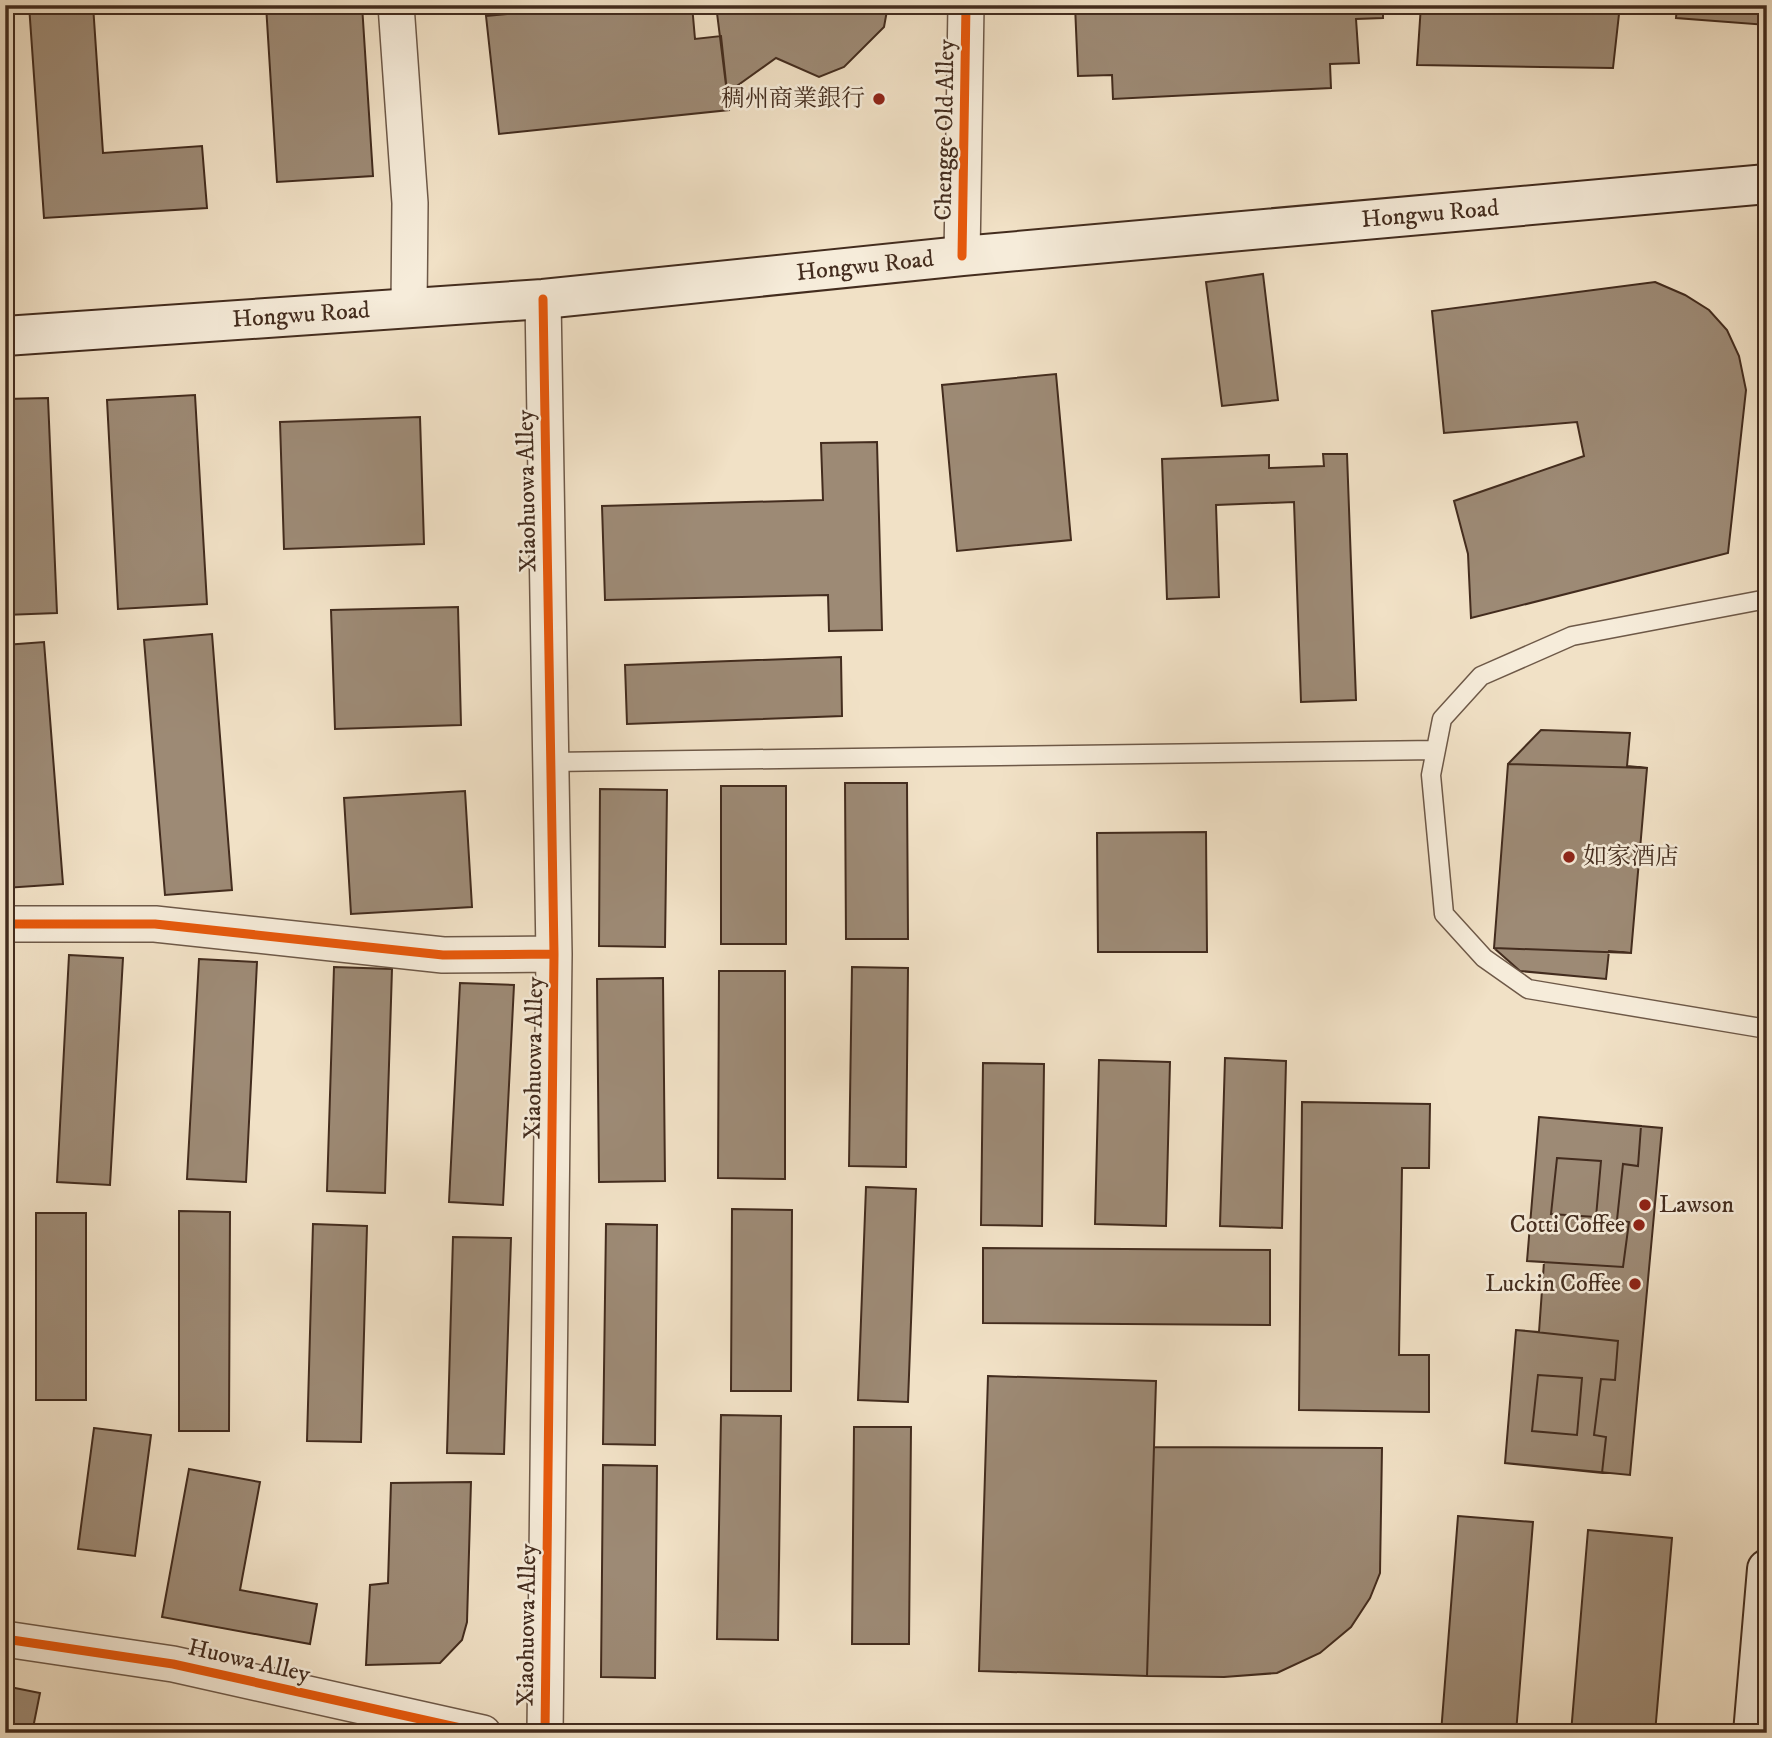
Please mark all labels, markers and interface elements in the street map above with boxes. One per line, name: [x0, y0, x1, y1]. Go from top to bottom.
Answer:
street label: Chengge Old Alley: [928, 38, 962, 221]
place label: 稠州商業銀行: [721, 84, 865, 114]
marker: 稠州商業銀行: [871, 91, 887, 107]
street label: Hongwu Road: [1360, 193, 1500, 235]
street label: Hongwu Road: [795, 244, 935, 288]
street label: Hongwu Road: [231, 295, 371, 335]
street label: Xiaohuowa Alley: [511, 409, 543, 573]
place label: 如家酒店: [1583, 842, 1679, 872]
marker: 如家酒店: [1561, 849, 1577, 865]
street label: Xiaohuowa Alley: [518, 976, 550, 1140]
place label: Lawson: [1659, 1190, 1734, 1220]
marker: Lawson: [1637, 1197, 1653, 1213]
place label: Cotti Coffee: [1510, 1210, 1625, 1240]
marker: Cotti Coffee: [1631, 1217, 1647, 1233]
place label: Luckin Coffee: [1485, 1269, 1621, 1299]
marker: Luckin Coffee: [1627, 1276, 1643, 1292]
street label: Xiaohuowa Alley: [511, 1543, 543, 1707]
street label: Huowa Alley: [185, 1632, 314, 1690]

